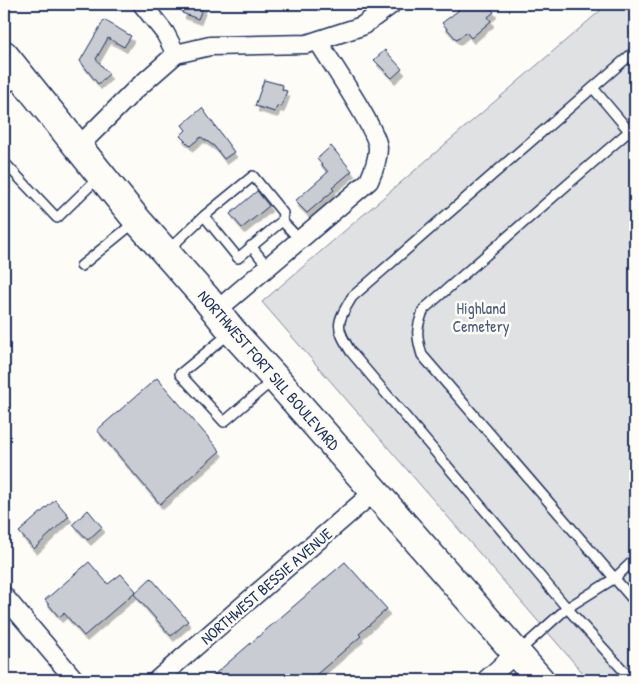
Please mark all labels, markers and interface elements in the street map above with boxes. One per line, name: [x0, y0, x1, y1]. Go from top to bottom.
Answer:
street label: NORTHWEST FORT SILL BOULEVARD: [193, 285, 345, 455]
park label: Highland Cemetery: [452, 297, 510, 337]
street label: NORTHWEST BESSIE AVENUE: [195, 523, 337, 649]

